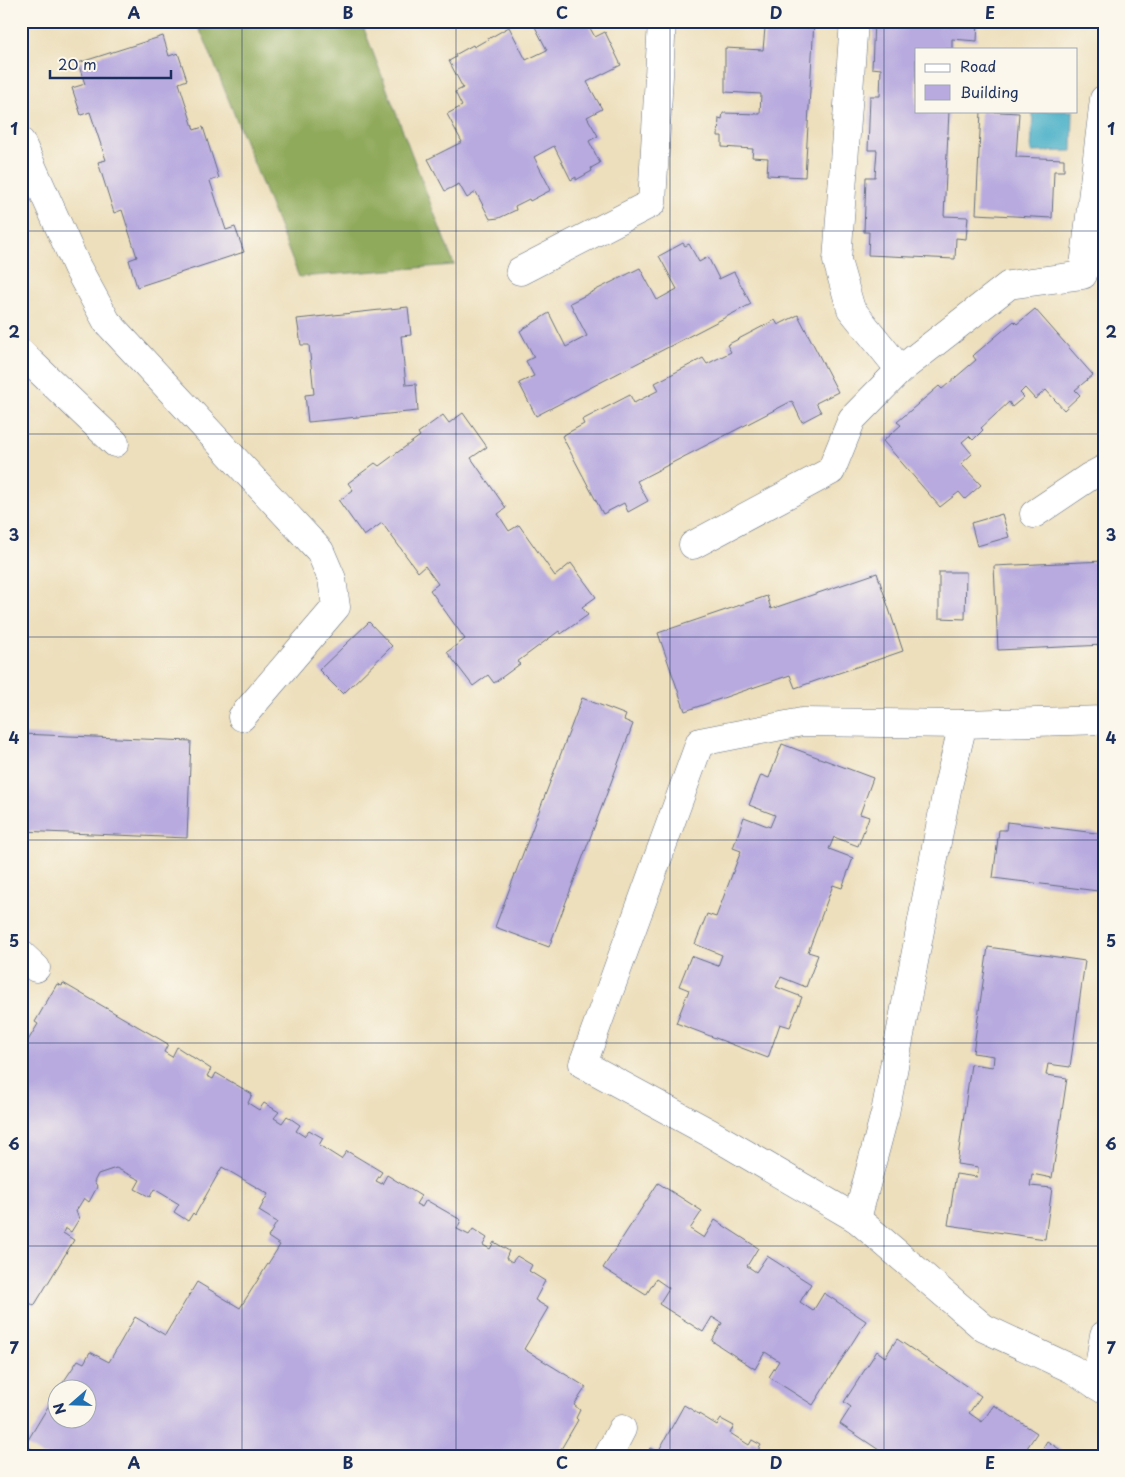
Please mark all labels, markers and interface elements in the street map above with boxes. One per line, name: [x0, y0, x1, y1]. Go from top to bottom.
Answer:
text: A: [128, 0, 141, 24]
text: B: [343, 0, 354, 24]
text: C: [556, 0, 568, 24]
text: D: [770, 0, 782, 24]
text: E: [985, 0, 995, 24]
scale bar: [50, 48, 171, 80]
legend: [915, 48, 1078, 112]
text: 20 m: [58, 52, 97, 75]
text: Road: [960, 54, 996, 77]
text: Building: [960, 80, 1019, 103]
text: 1: [10, 116, 18, 140]
text: 1: [1107, 116, 1115, 140]
text: 2: [8, 319, 20, 343]
text: 2: [1105, 319, 1117, 343]
text: 3: [9, 522, 19, 546]
text: 3: [1106, 522, 1116, 546]
text: 4: [9, 725, 20, 749]
text: 4: [1106, 725, 1117, 749]
text: 5: [9, 928, 19, 952]
text: 5: [1106, 928, 1116, 952]
text: 6: [8, 1131, 20, 1155]
text: 6: [1105, 1131, 1117, 1155]
text: 7: [9, 1335, 19, 1359]
text: 7: [1106, 1335, 1116, 1359]
north arrow: [48, 1380, 98, 1430]
text: N: [48, 1400, 71, 1417]
text: A: [128, 1450, 141, 1474]
text: B: [343, 1450, 354, 1474]
text: C: [556, 1450, 568, 1474]
text: D: [770, 1450, 782, 1474]
text: E: [985, 1450, 995, 1474]

